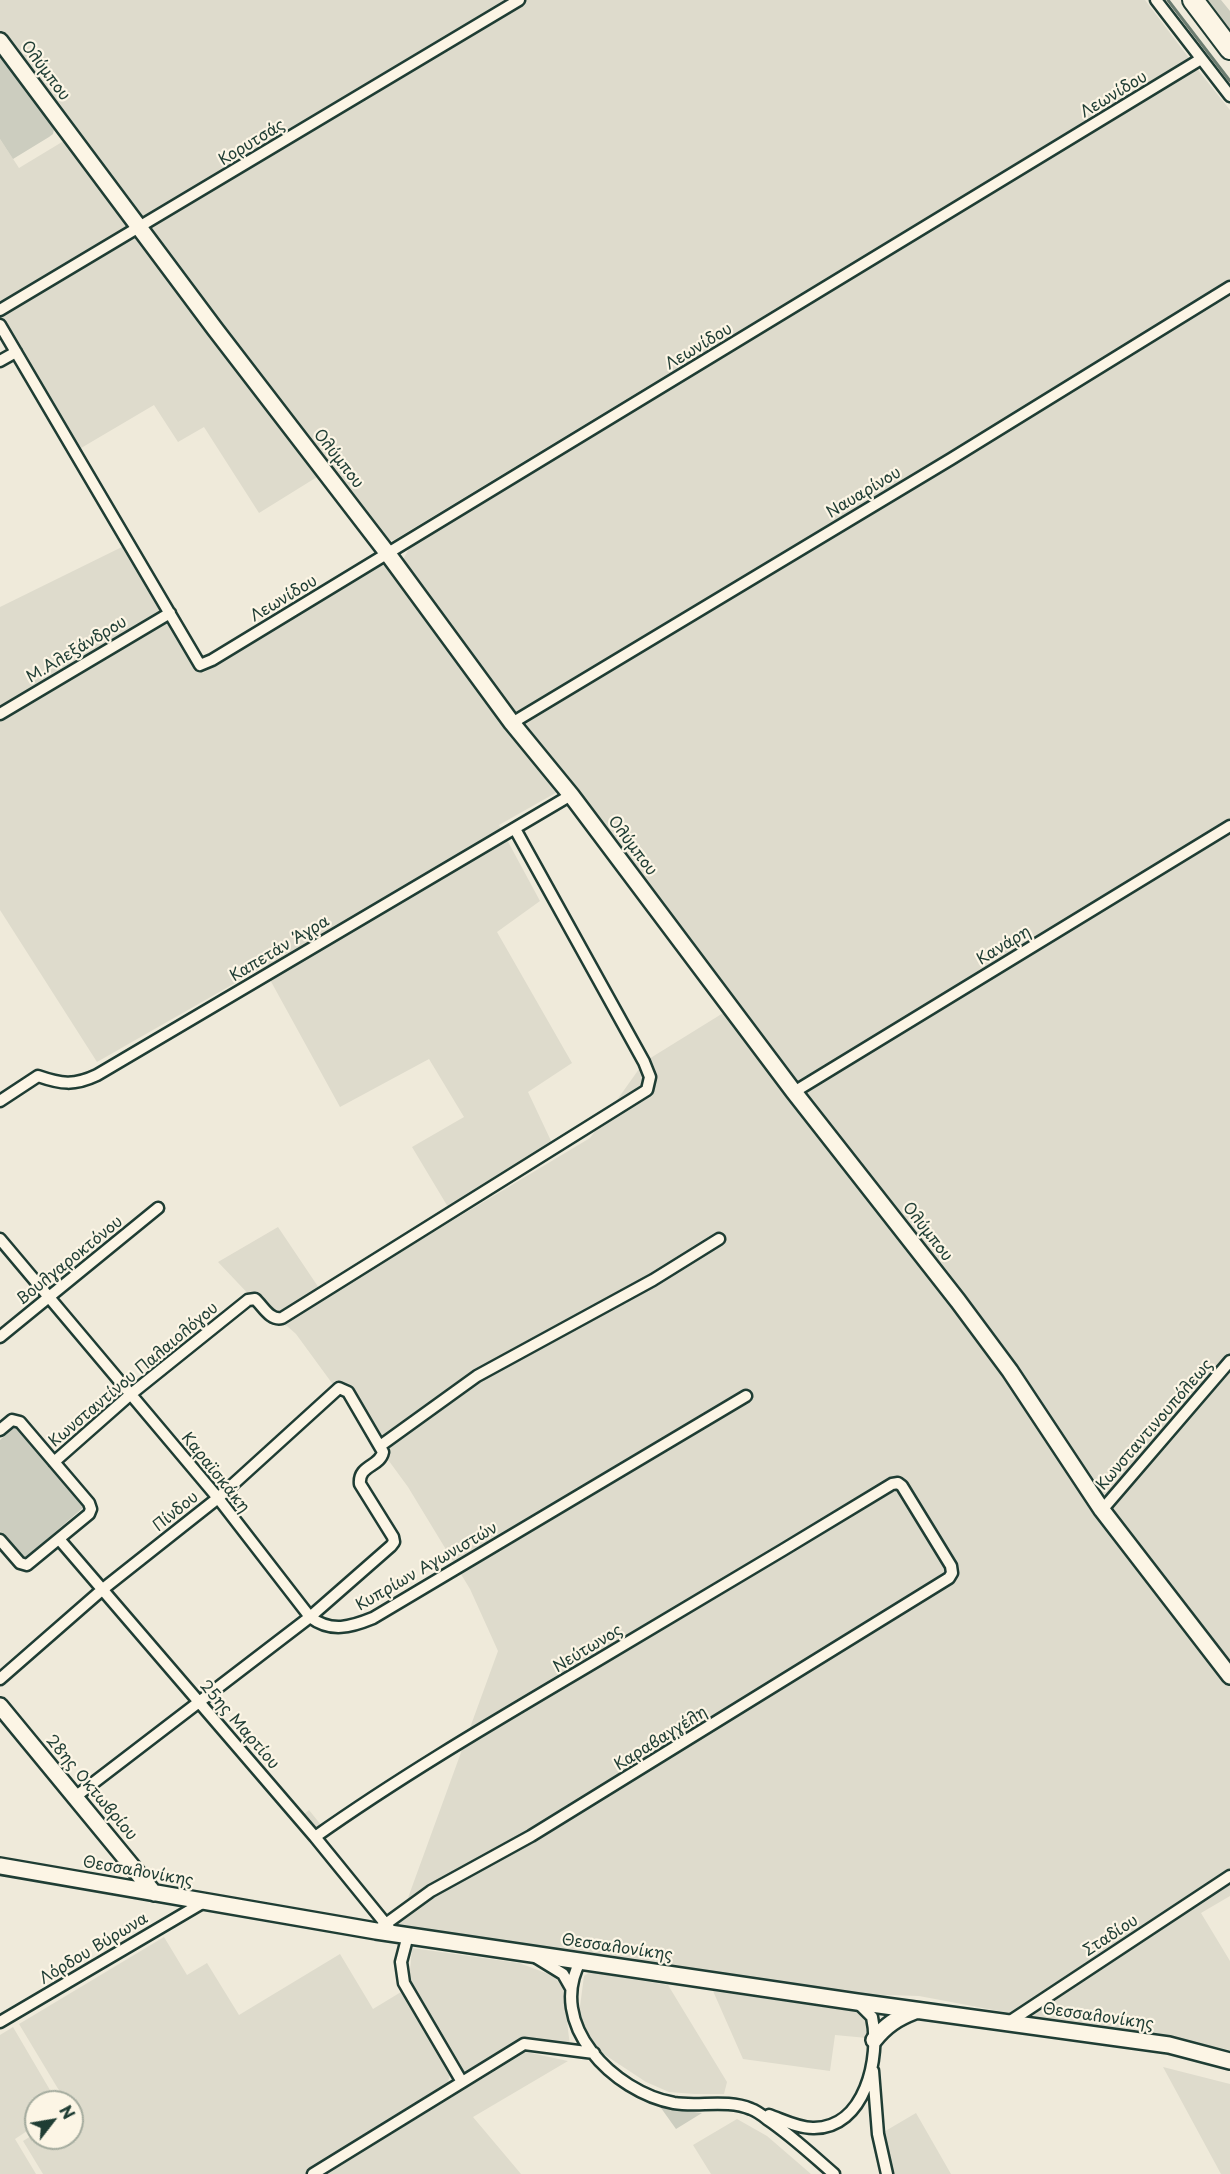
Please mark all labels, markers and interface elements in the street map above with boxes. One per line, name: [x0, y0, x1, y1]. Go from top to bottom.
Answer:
street label: Ολύμπου: [16, 37, 74, 105]
street label: Λεωνίδου: [1077, 68, 1151, 122]
street label: Κορυτσάς: [215, 116, 289, 170]
street label: Λεωνίδου: [662, 320, 736, 374]
street label: Ολύμπου: [309, 426, 367, 492]
street label: Ναυαρίνου: [823, 463, 905, 523]
street label: Λεωνίδου: [247, 572, 321, 626]
street label: Μ.Αλεξάνδρου: [23, 613, 131, 687]
street label: Ολύμπου: [603, 812, 661, 880]
street label: Καπετάν Άγρα: [227, 912, 333, 986]
street label: Κανάρη: [973, 922, 1035, 970]
street label: Ολύμπου: [898, 1199, 956, 1265]
street label: Βουλγαροκτόνου: [13, 1212, 127, 1310]
street label: Κωνσταντίνου Παλαιολόγου: [46, 1299, 222, 1451]
street label: Κωνσταντινουπόλεως: [1093, 1356, 1217, 1494]
street label: Καραϊσκάκη: [177, 1429, 253, 1517]
street label: Πίνδου: [149, 1488, 203, 1536]
street label: Κυπρίων Αγωνιστών: [353, 1519, 501, 1615]
street label: Νεύτωνος: [550, 1621, 626, 1677]
street label: 25ης Μαρτίου: [195, 1677, 283, 1773]
street label: Καραβαγγέλη: [611, 1703, 711, 1775]
street label: 28ης Οκτωβρίου: [41, 1731, 141, 1845]
street label: Θεσσαλονίκης: [81, 1853, 195, 1891]
street label: Λόρδου Βύρωνα: [36, 1909, 152, 1989]
street label: Σταδίου: [1080, 1911, 1142, 1961]
street label: Θεσσαλονίκης: [560, 1931, 674, 1965]
street label: Θεσσαλονίκης: [1041, 2000, 1155, 2034]
north arrow: [24, 2090, 84, 2150]
text: N: [54, 2100, 81, 2123]

